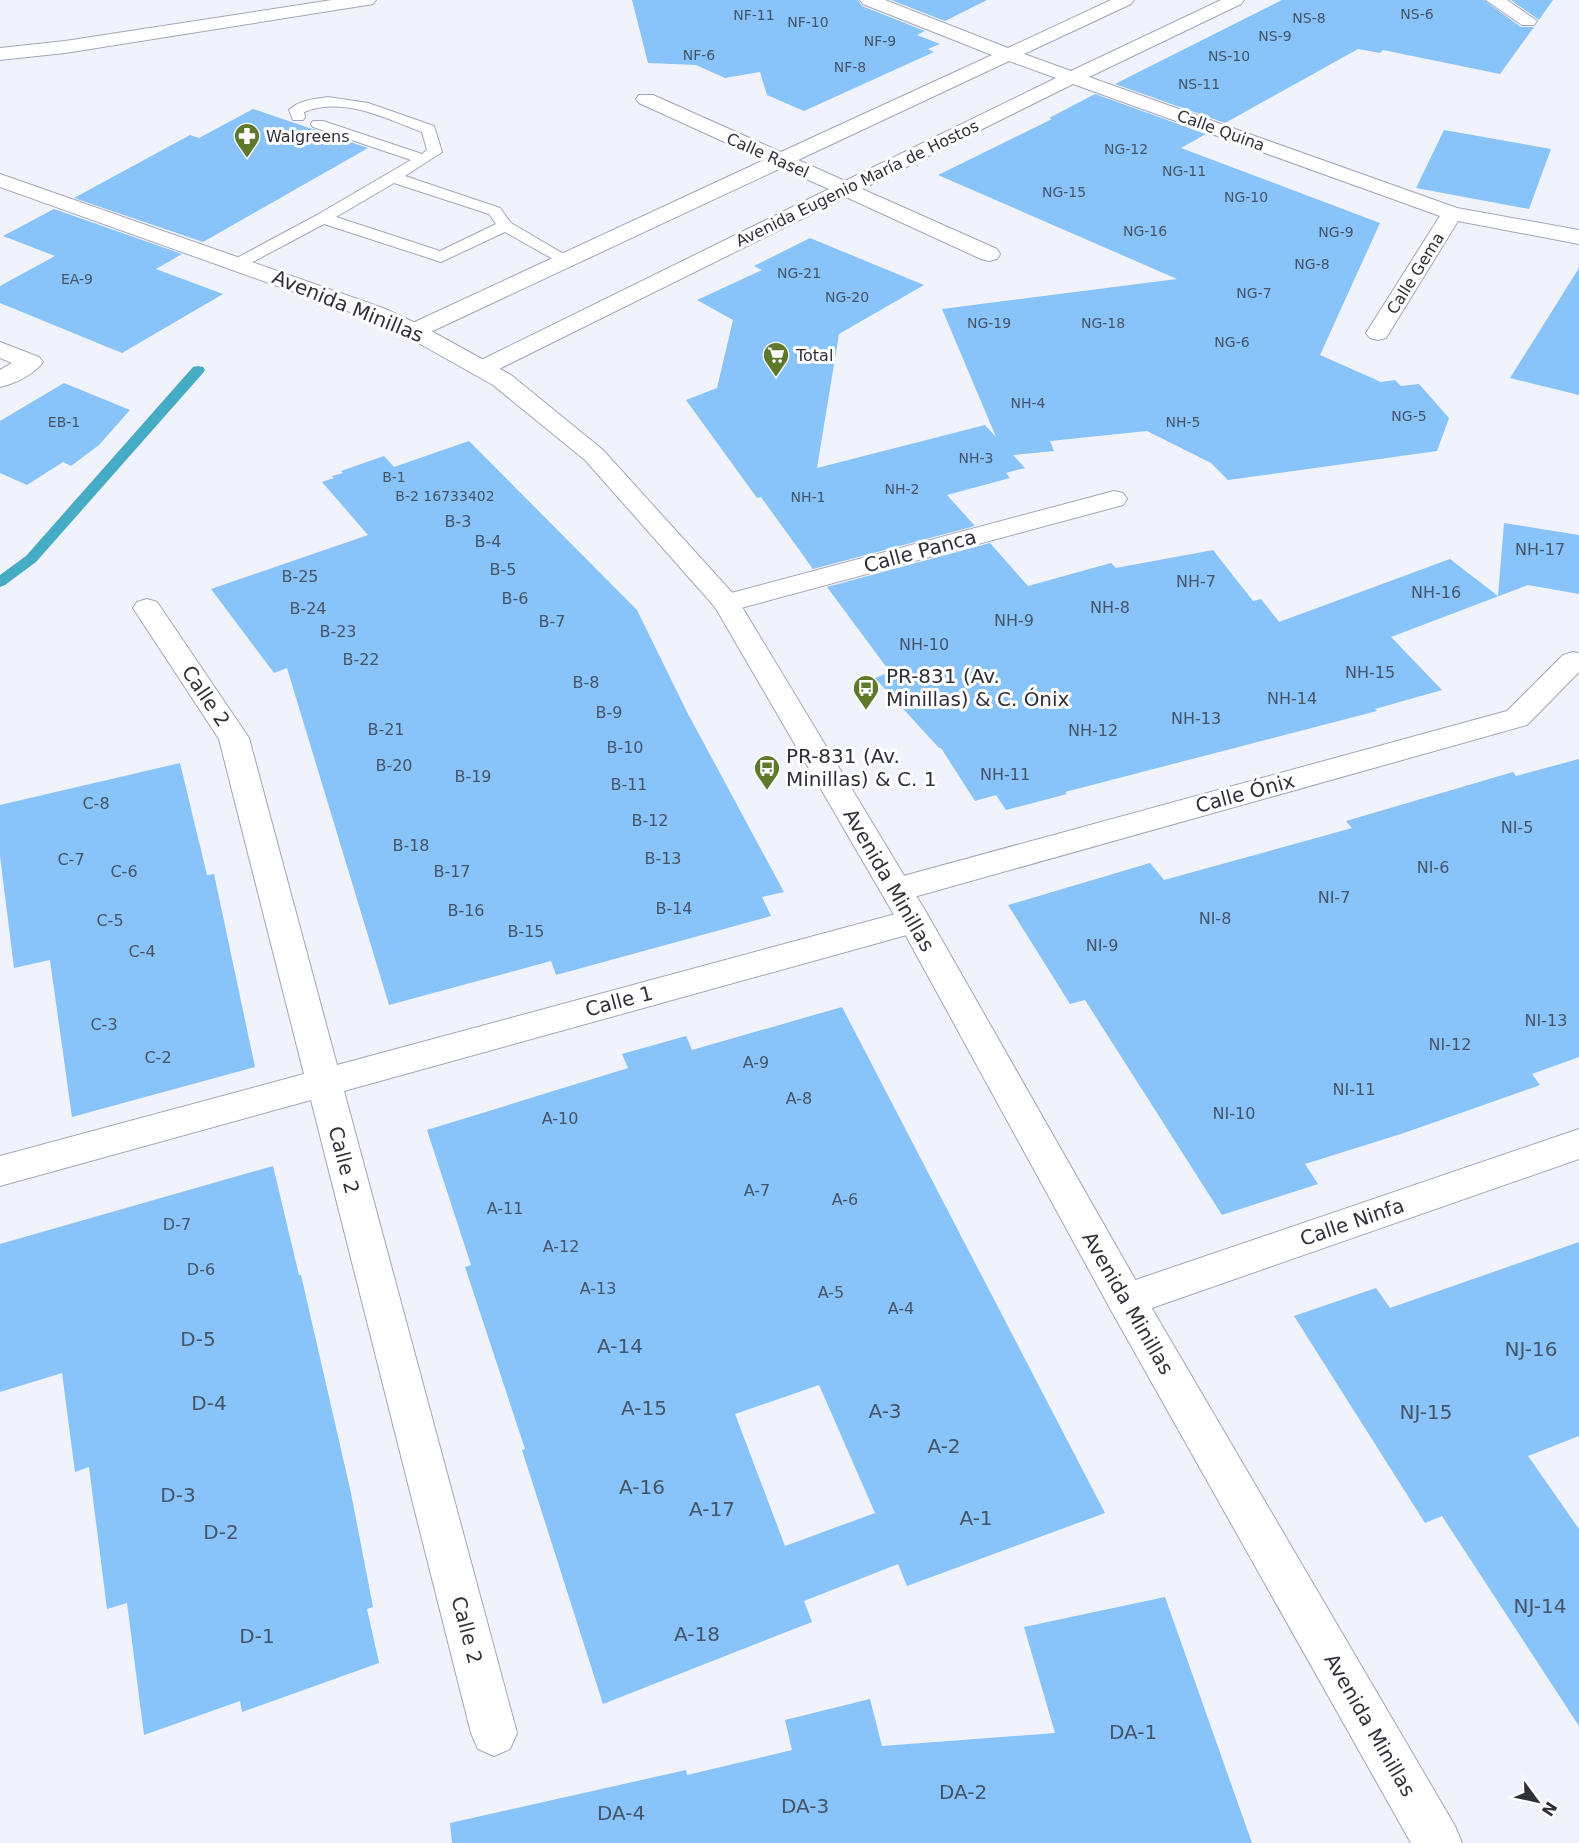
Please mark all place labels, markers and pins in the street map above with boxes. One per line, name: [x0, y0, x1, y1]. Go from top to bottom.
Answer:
pharmacy icon: Walgreens: [232, 121, 262, 159]
place label: Walgreens: [266, 127, 350, 146]
supermarket icon: Total: [761, 340, 791, 378]
place label: Total: [795, 346, 833, 365]
place label: PR-831 (Av. Minillas) & C. Ónix: [886, 664, 1070, 711]
bus stop icon: PR-831 (Av. Minillas) & C. Ónix: [851, 673, 881, 711]
place label: PR-831 (Av. Minillas) & C. 1: [786, 744, 936, 791]
bus stop icon: PR-831 (Av. Minillas) & C. 1: [752, 753, 782, 791]

